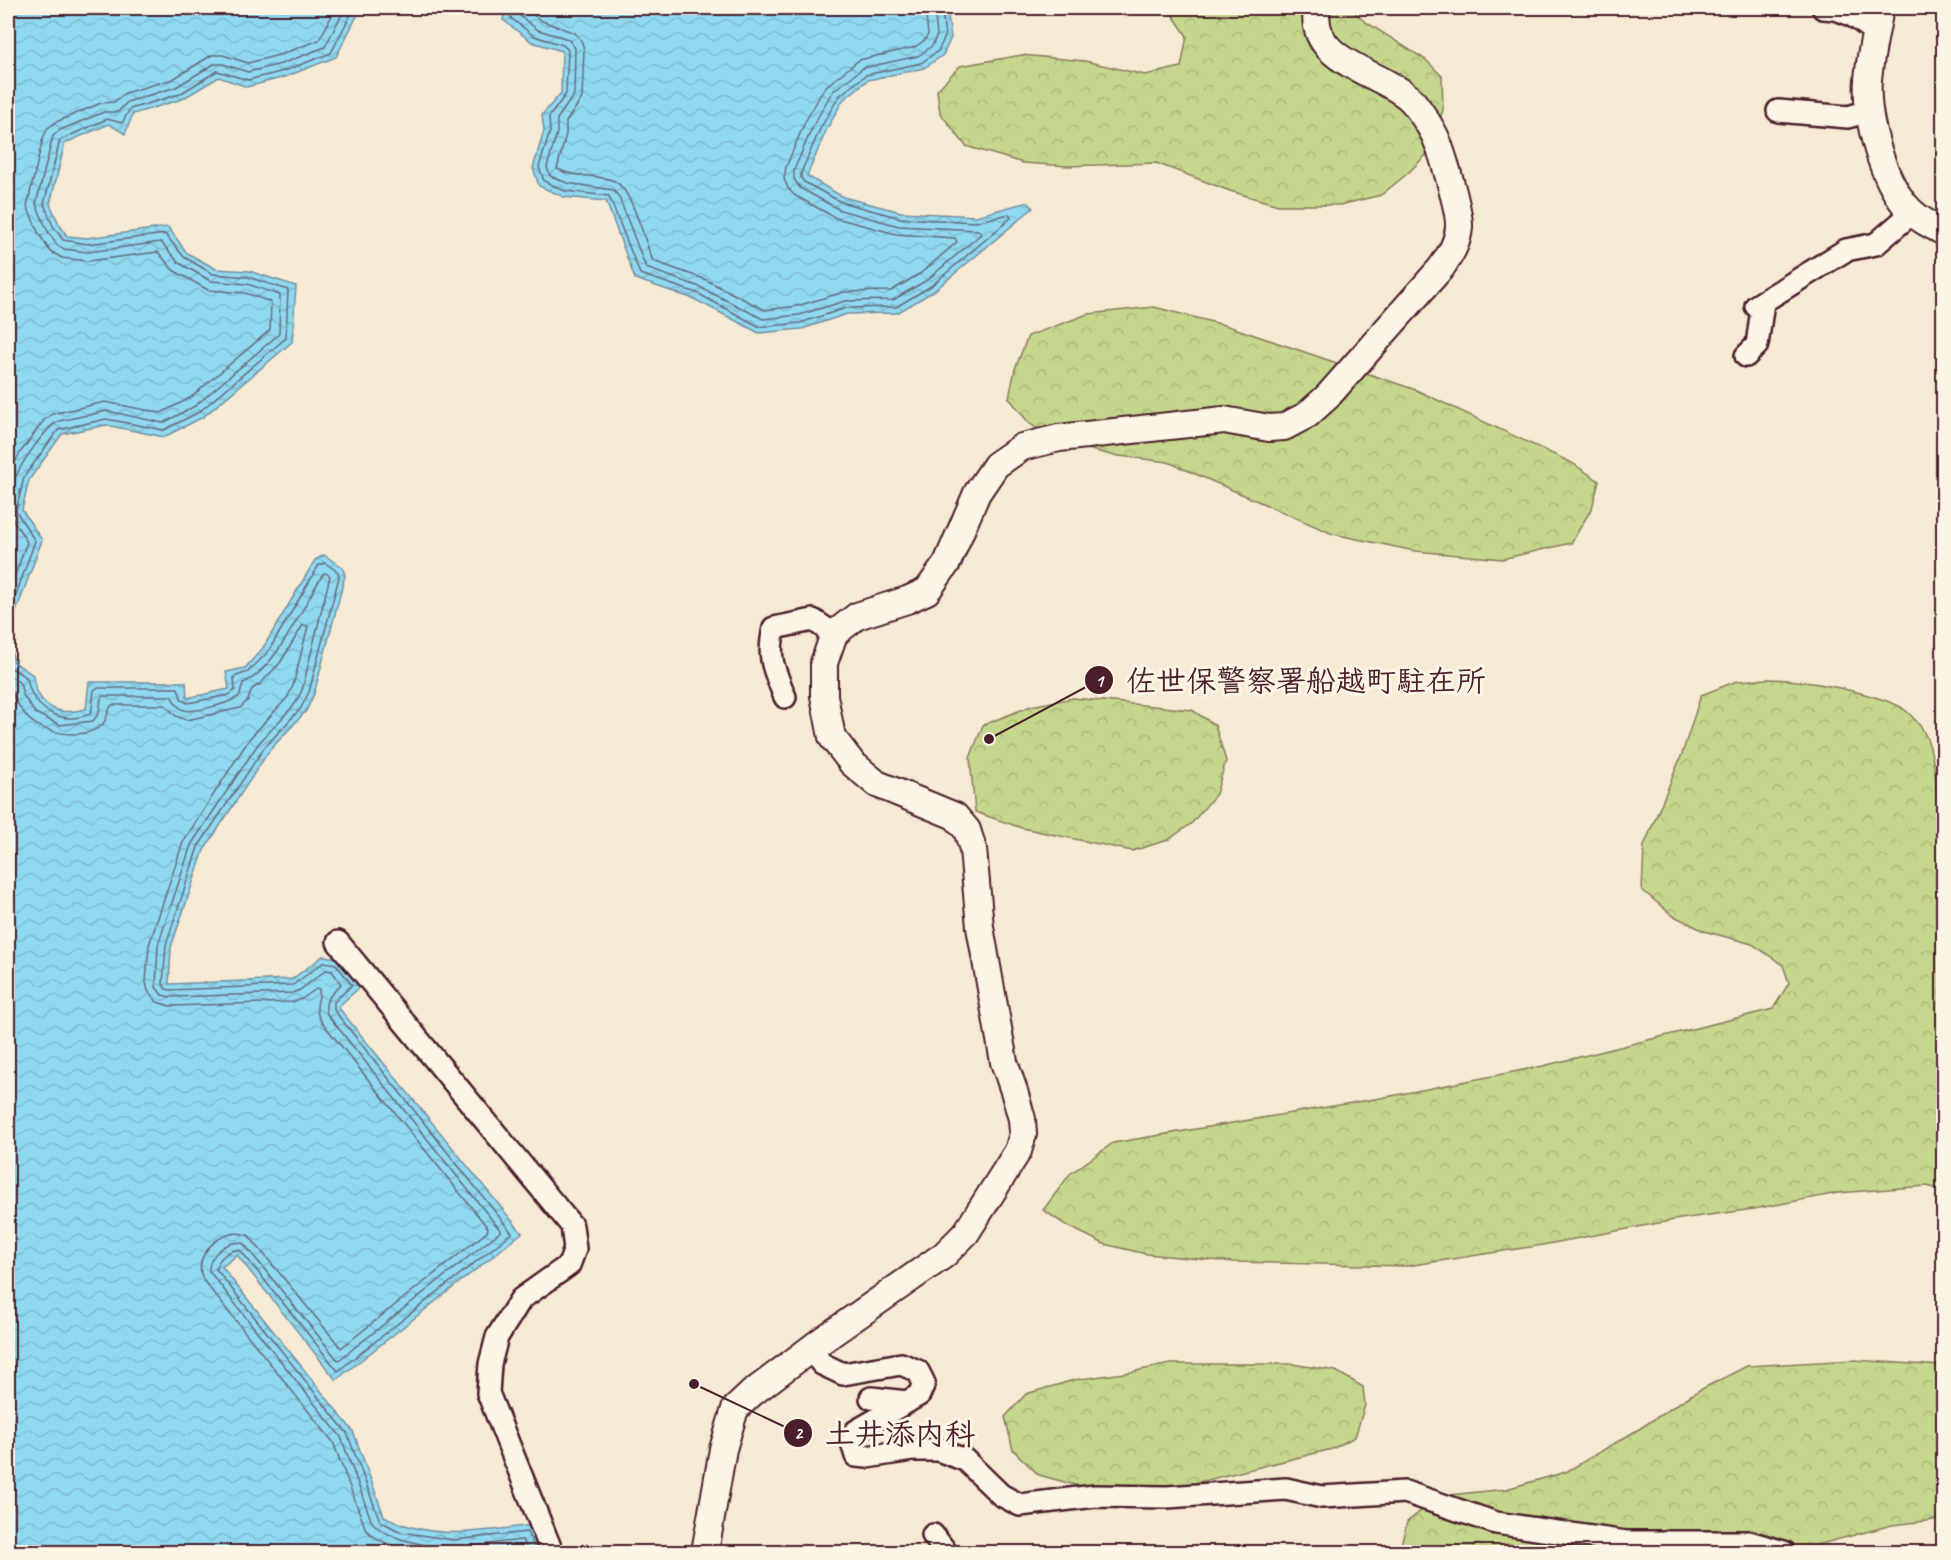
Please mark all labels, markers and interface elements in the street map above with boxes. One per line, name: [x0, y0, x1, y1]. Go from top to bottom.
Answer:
callout: 佐世保警察署船越町駐在所: [1084, 656, 1498, 704]
text: 佐世保警察署船越町駐在所: [1126, 662, 1486, 700]
text: 1: [1095, 670, 1105, 692]
callout: 土井添内科: [783, 1409, 987, 1457]
text: 土井添内科: [825, 1415, 975, 1453]
text: 2: [794, 1422, 804, 1444]

